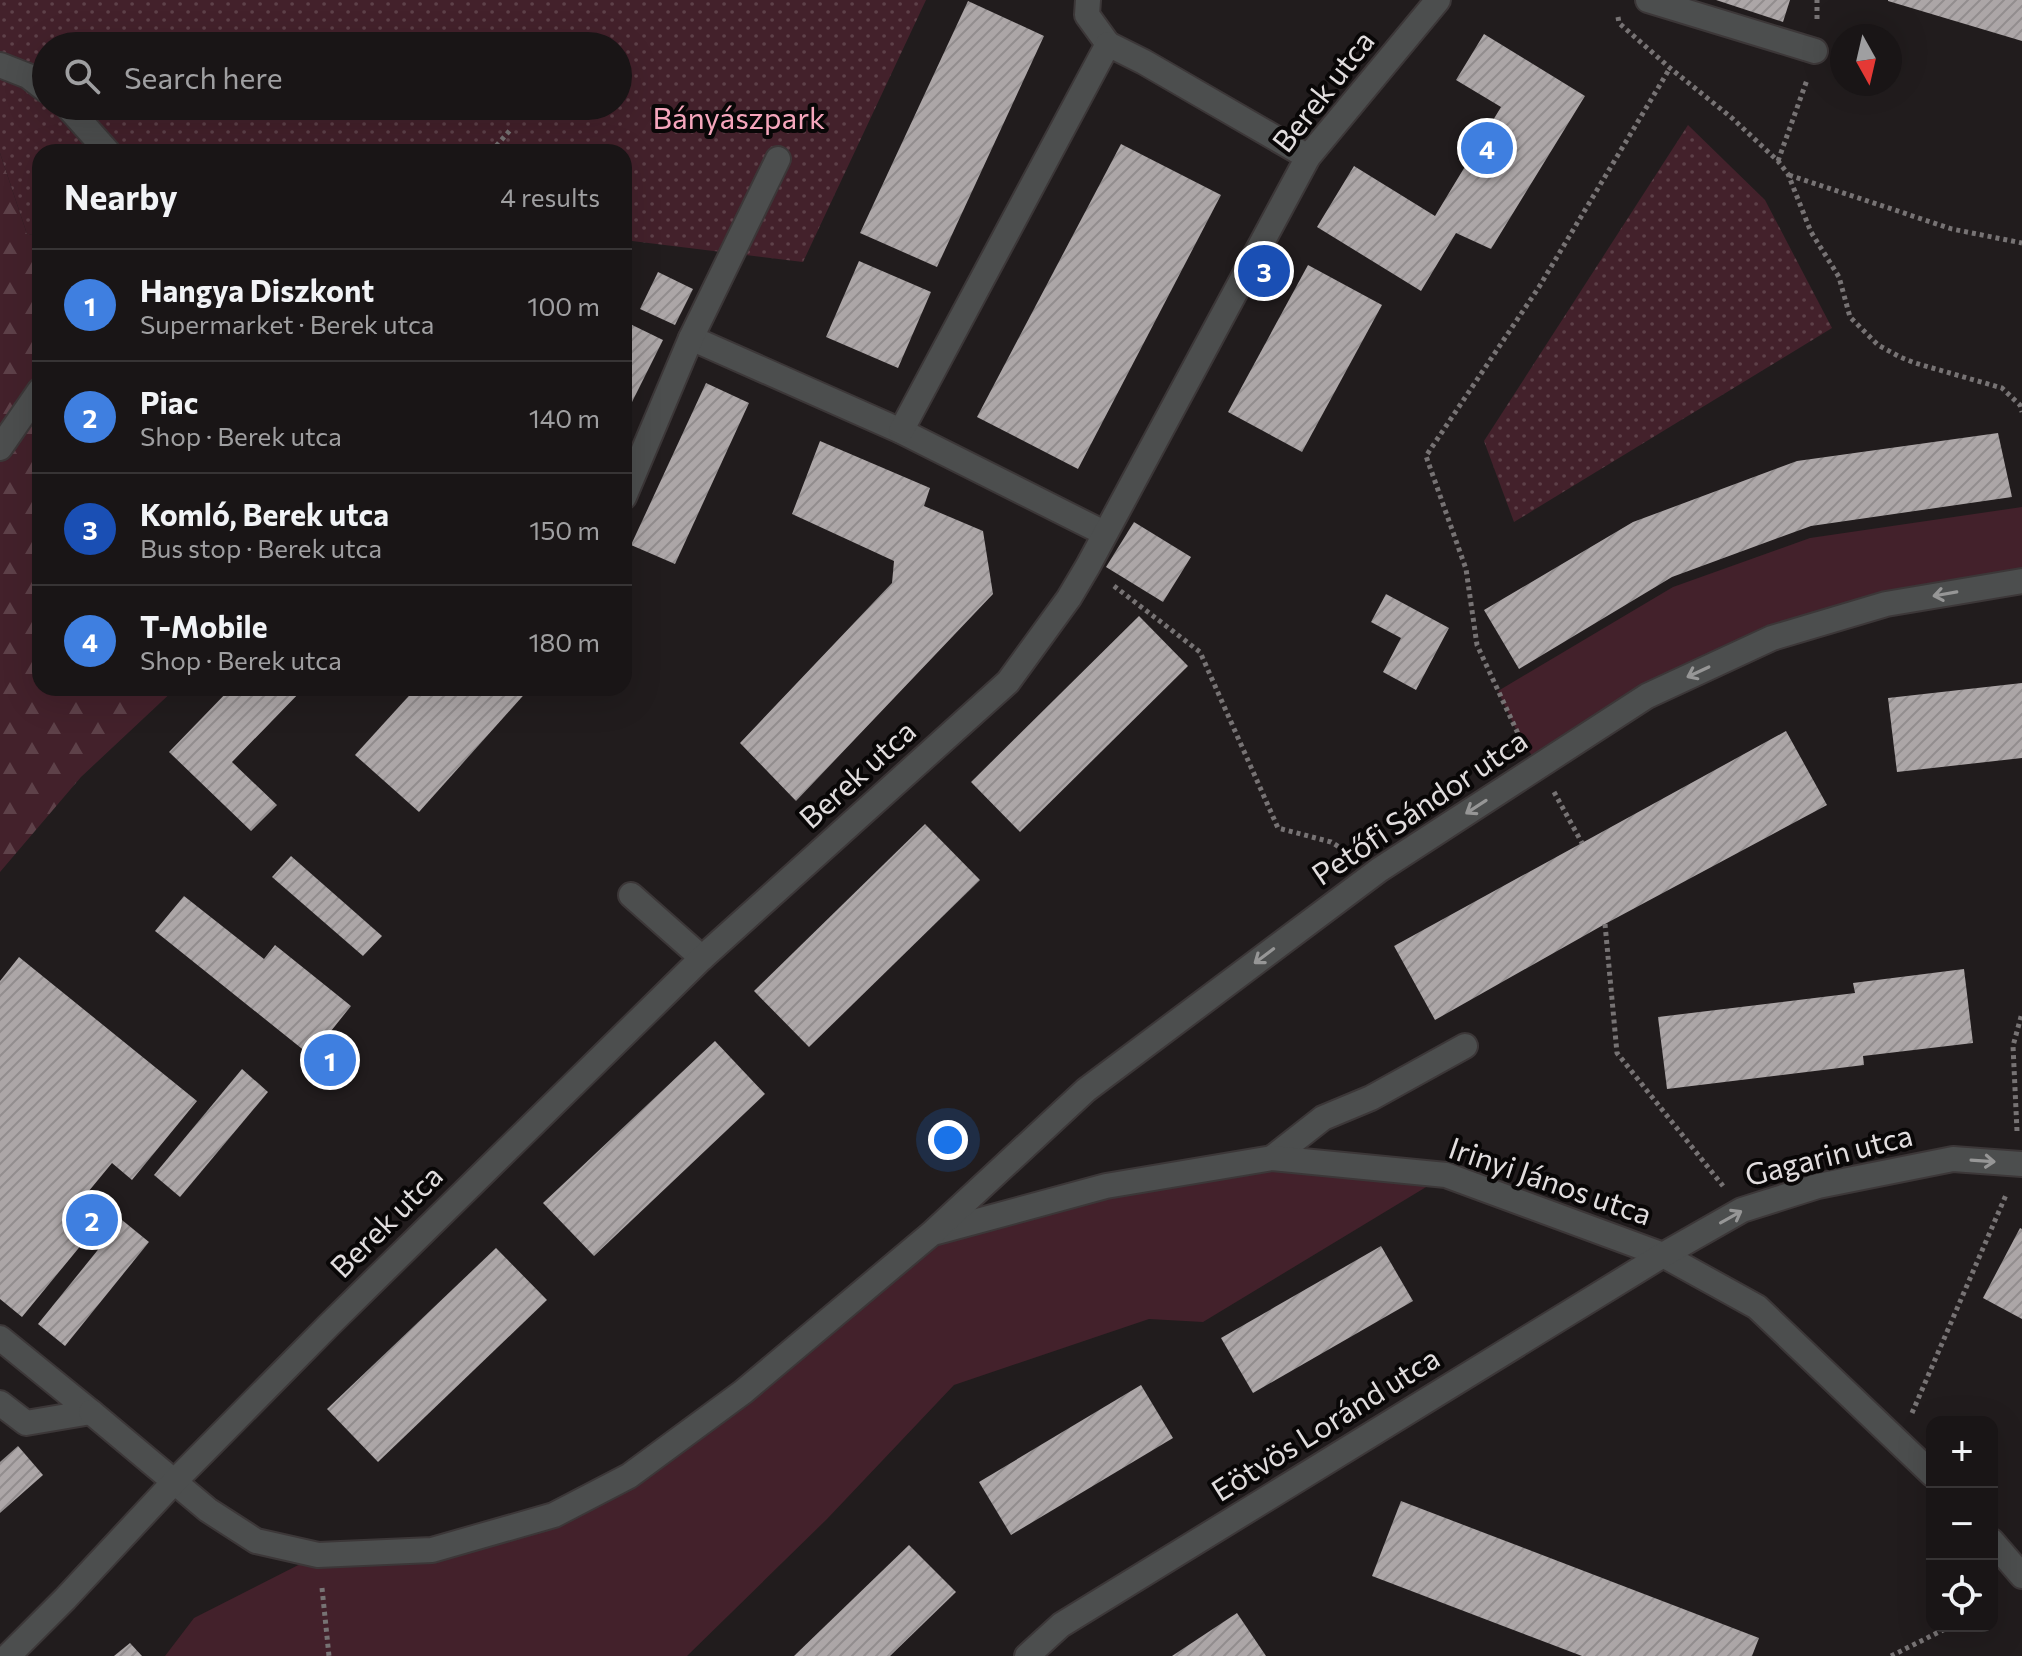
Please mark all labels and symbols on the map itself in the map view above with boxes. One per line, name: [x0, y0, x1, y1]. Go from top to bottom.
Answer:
street label: Berek utca: [1263, 22, 1381, 159]
north arrow: [1830, 24, 1902, 96]
park label: Bányászpark: [653, 98, 825, 135]
pin: 4: [1461, 118, 1513, 178]
pin: 3: [1238, 241, 1290, 301]
one-way arrow: [1933, 588, 1958, 603]
one-way arrow: [1687, 665, 1711, 680]
street label: Berek utca: [790, 711, 922, 835]
street label: Petőfi Sándor utca: [1304, 720, 1533, 892]
one-way arrow: [1466, 798, 1488, 815]
one-way arrow: [1254, 948, 1275, 965]
pin: 1: [304, 1030, 356, 1090]
street label: Gagarin utca: [1741, 1115, 1916, 1192]
your location: [928, 1120, 968, 1160]
street label: Irinyi János utca: [1445, 1128, 1657, 1232]
one-way arrow: [1969, 1154, 1996, 1169]
street label: Berek utca: [321, 1156, 449, 1284]
pin: 2: [66, 1190, 118, 1250]
one-way arrow: [1719, 1209, 1742, 1225]
street label: Eötvös Loránd utca: [1204, 1338, 1445, 1508]

